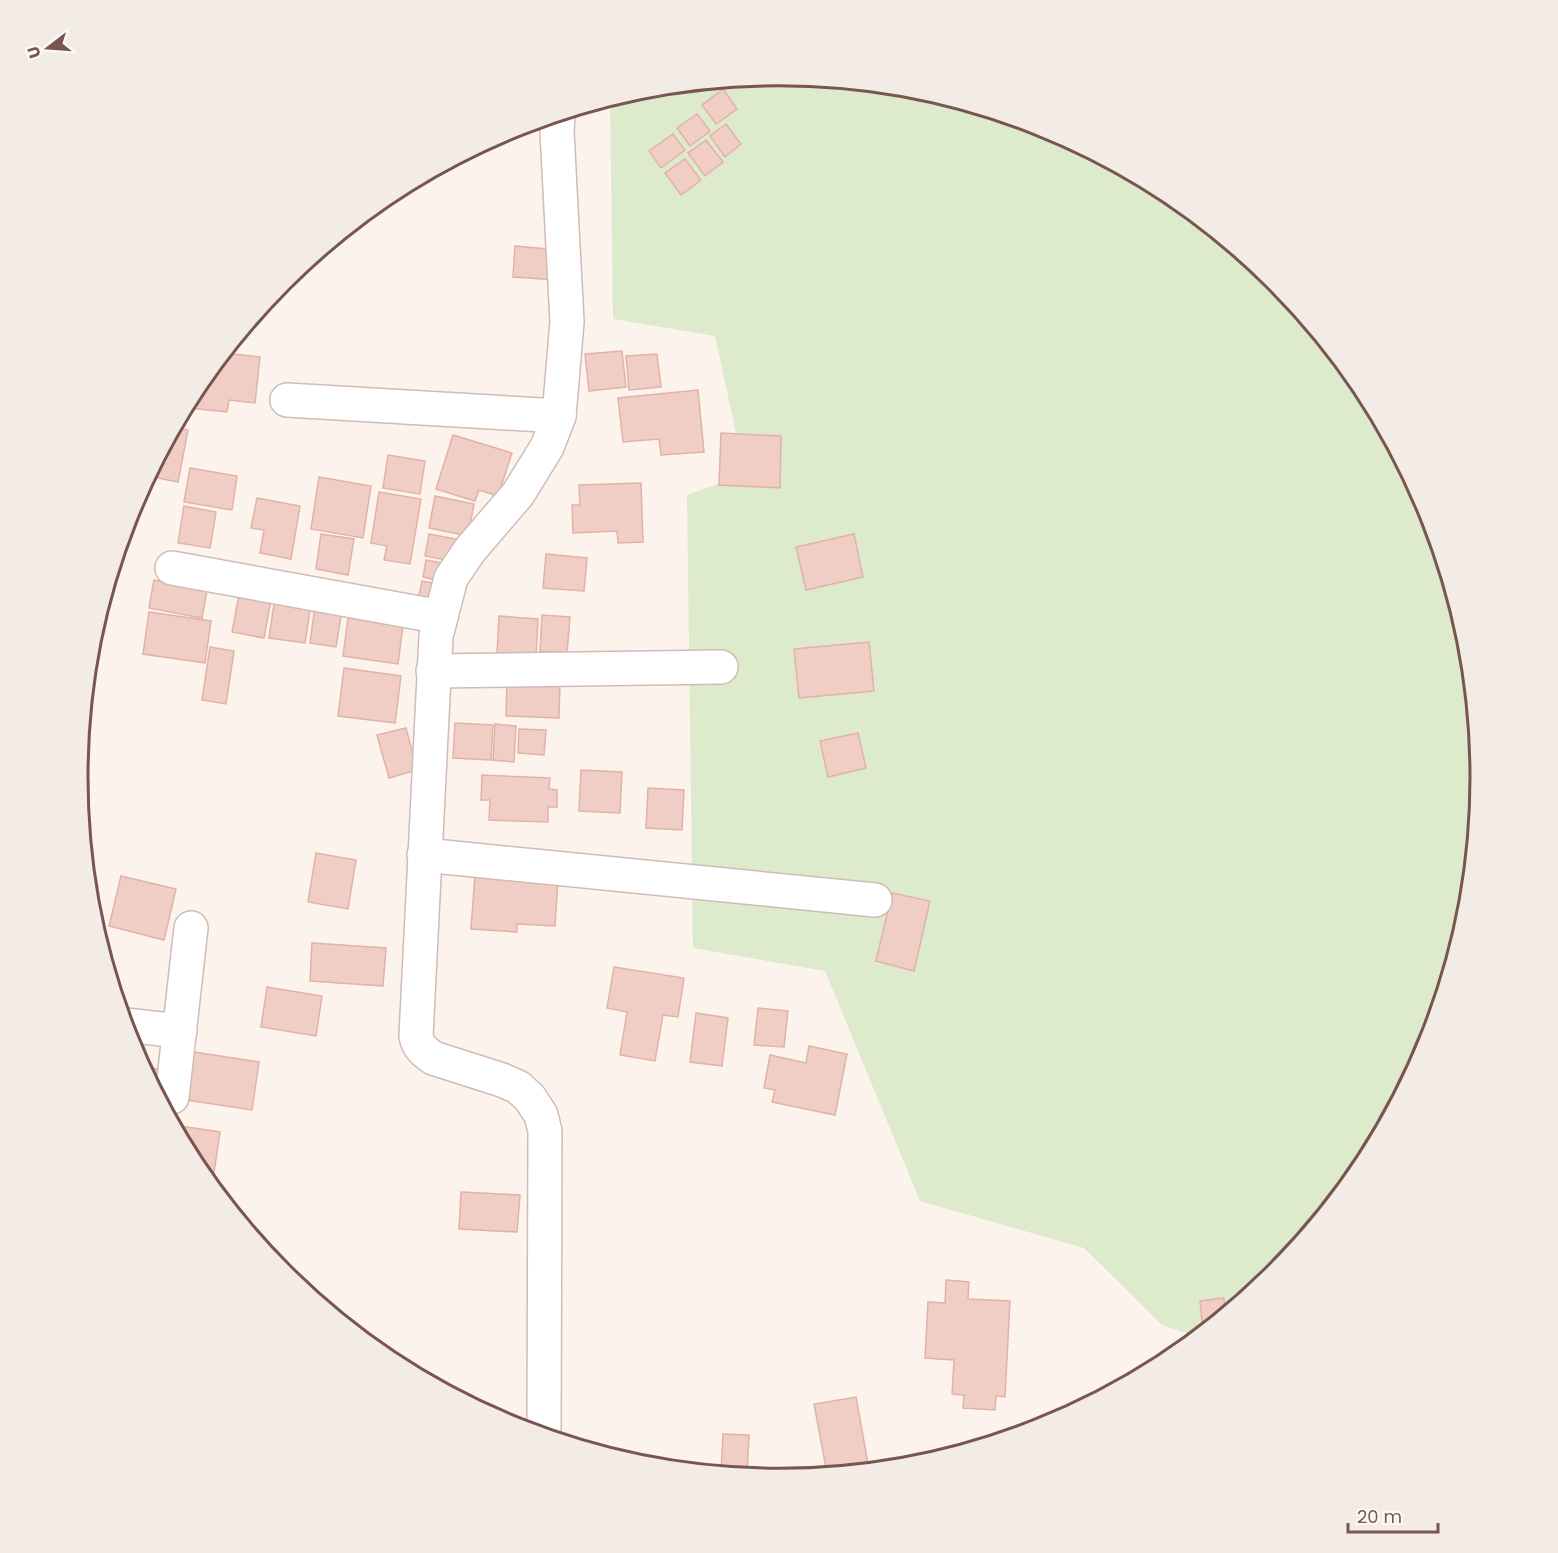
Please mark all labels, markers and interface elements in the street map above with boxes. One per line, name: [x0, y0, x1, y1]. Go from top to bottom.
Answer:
north arrow: [18, 18, 78, 78]
text: U: [21, 43, 47, 61]
scale bar: [1348, 1496, 1438, 1534]
text: 20 m: [1357, 1504, 1402, 1529]

